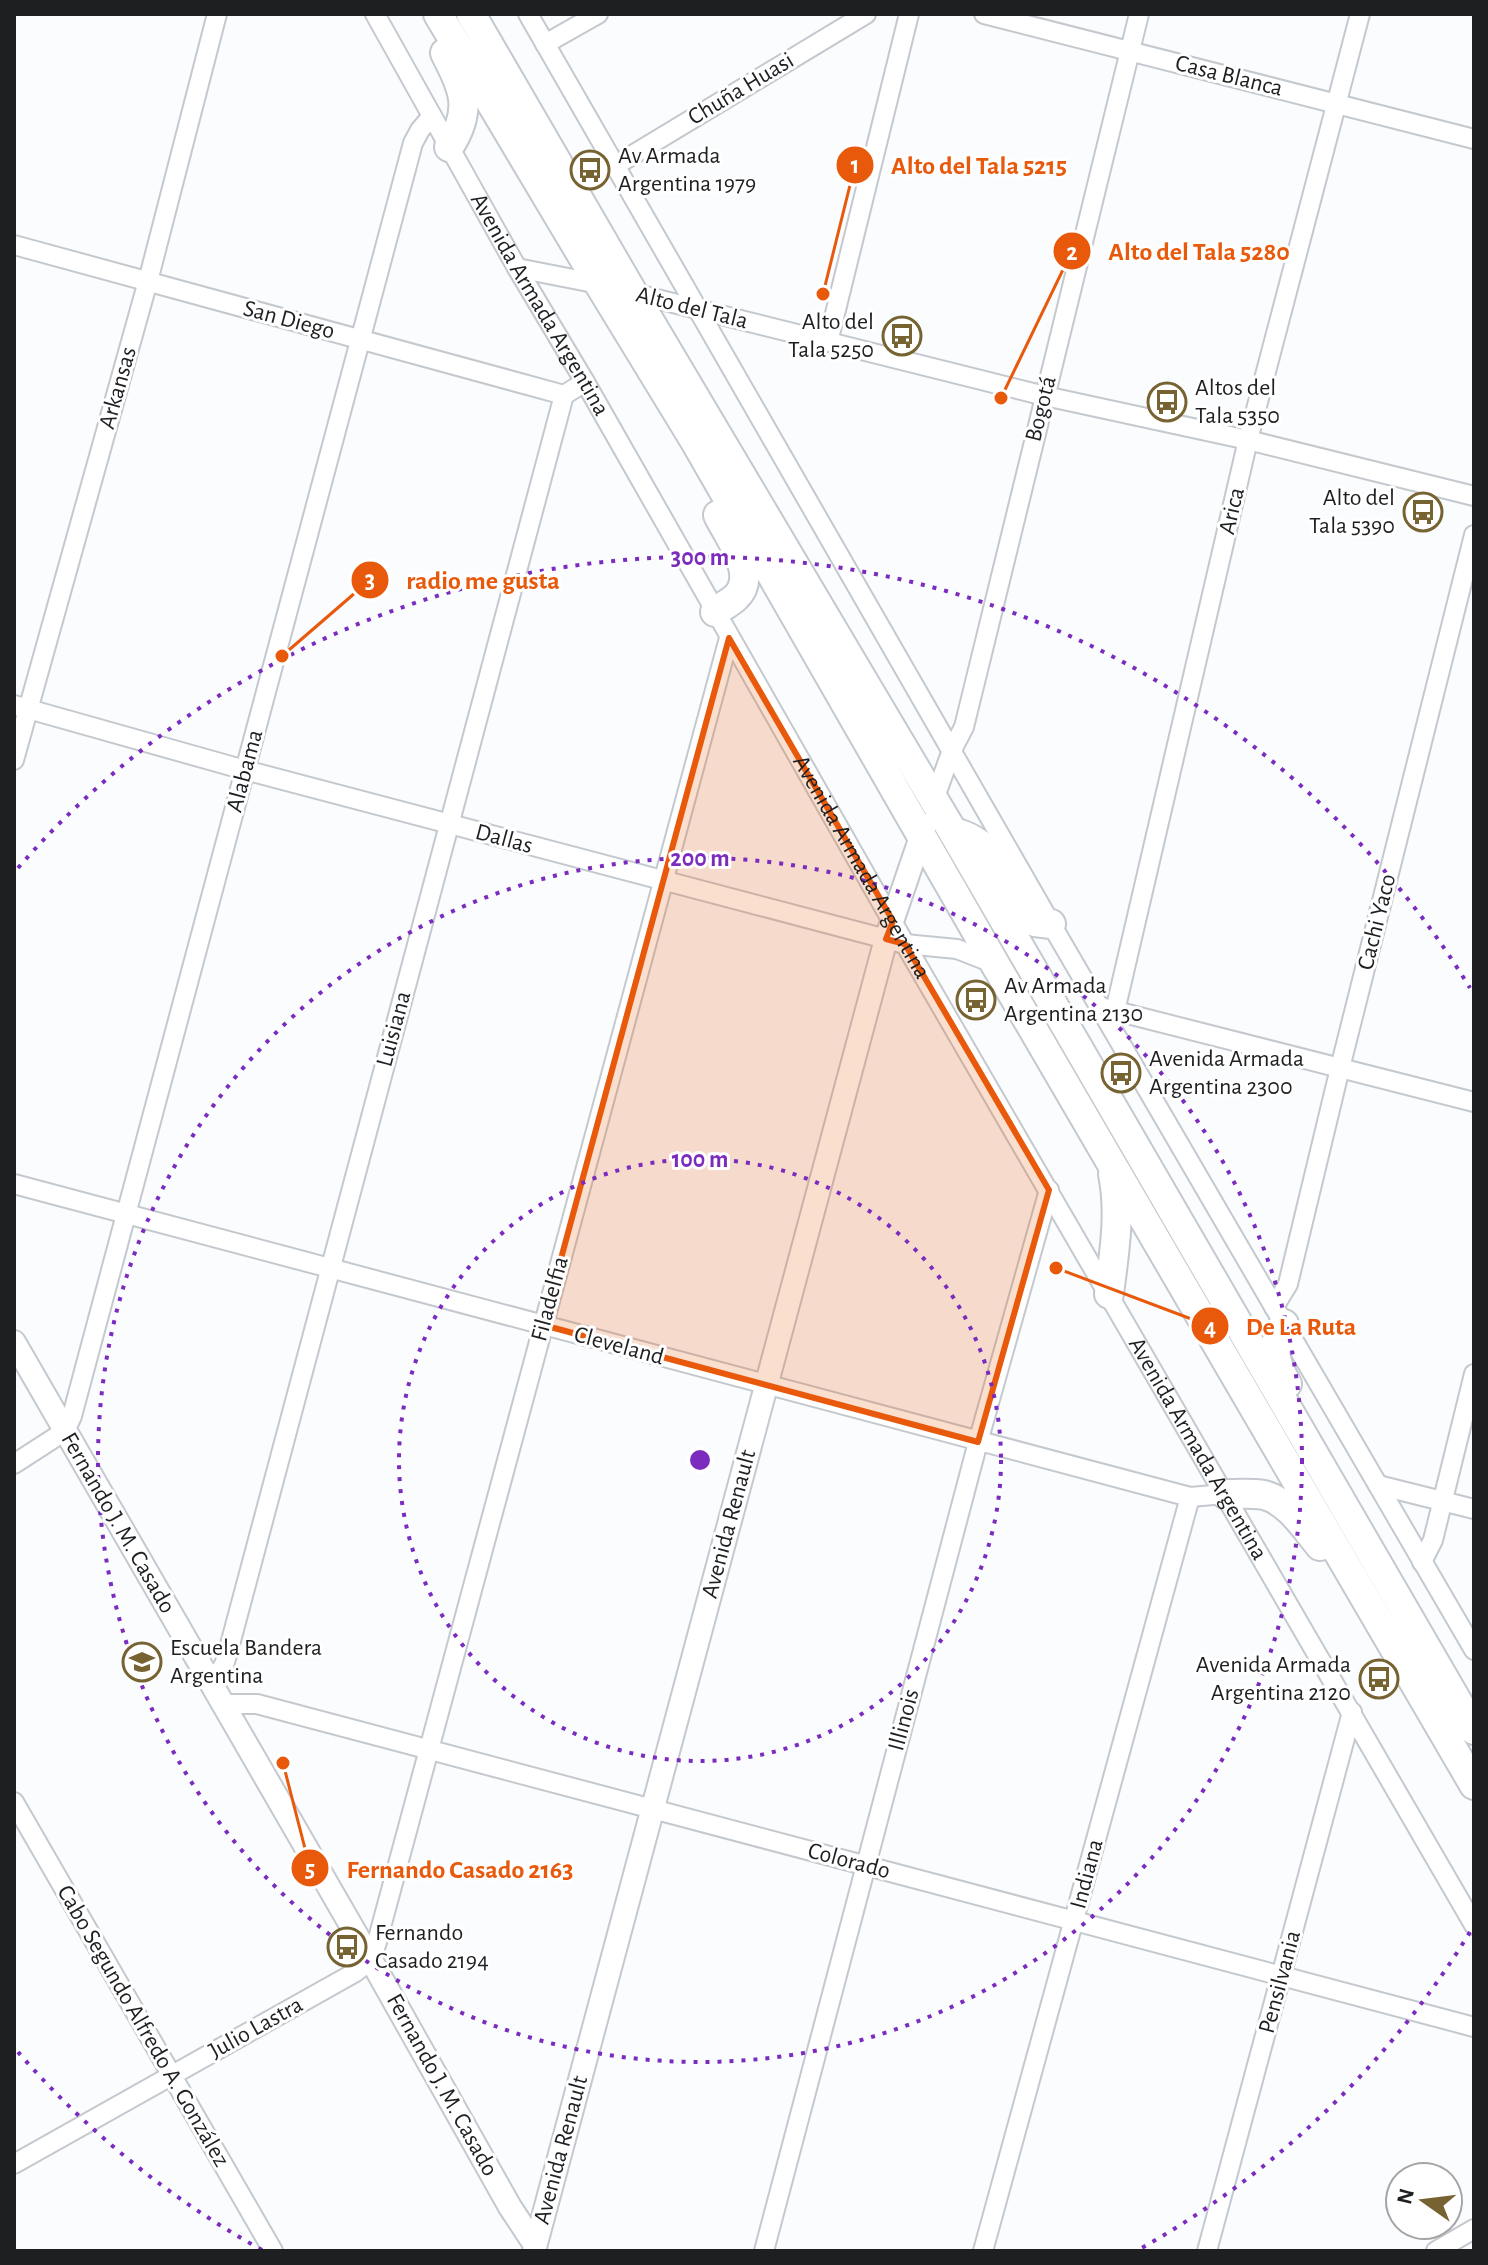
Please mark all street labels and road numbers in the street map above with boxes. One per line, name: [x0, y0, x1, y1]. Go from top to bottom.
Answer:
street label: Chuña Huasi: [684, 48, 798, 130]
street label: Casa Blanca: [1173, 51, 1285, 101]
street label: Avenida Armada Argentina: [466, 189, 614, 420]
street label: Alto del Tala: [634, 283, 750, 333]
street label: San Diego: [241, 296, 337, 344]
street label: Arkansas: [95, 344, 141, 432]
street label: Bogotá: [1021, 374, 1061, 444]
street label: Arica: [1215, 485, 1249, 537]
street label: Alabama: [222, 727, 268, 815]
street label: Avenida Armada Argentina: [788, 751, 934, 983]
street label: Dallas: [473, 820, 535, 858]
street label: Cachi Yaco: [1353, 871, 1401, 973]
street label: Luisiana: [372, 989, 416, 1069]
street label: Filadelfia: [527, 1254, 573, 1344]
street label: Cleveland: [571, 1323, 667, 1369]
street label: Avenida Armada Argentina: [1124, 1333, 1272, 1564]
street label: Fernando J. M. Casado: [56, 1428, 180, 1618]
street label: Avenida Renault: [698, 1447, 760, 1601]
street label: Illinois: [884, 1687, 924, 1753]
street label: Indiana: [1066, 1837, 1108, 1911]
street label: Colorado: [805, 1839, 893, 1883]
street label: Cabo Segundo Alfredo A. González: [52, 1881, 234, 2171]
street label: Pensilvania: [1255, 1928, 1305, 2036]
street label: Fernando J. M. Casado: [382, 1990, 502, 2180]
street label: Julio Lastra: [205, 1993, 307, 2063]
street label: Avenida Renault: [530, 2073, 592, 2227]

